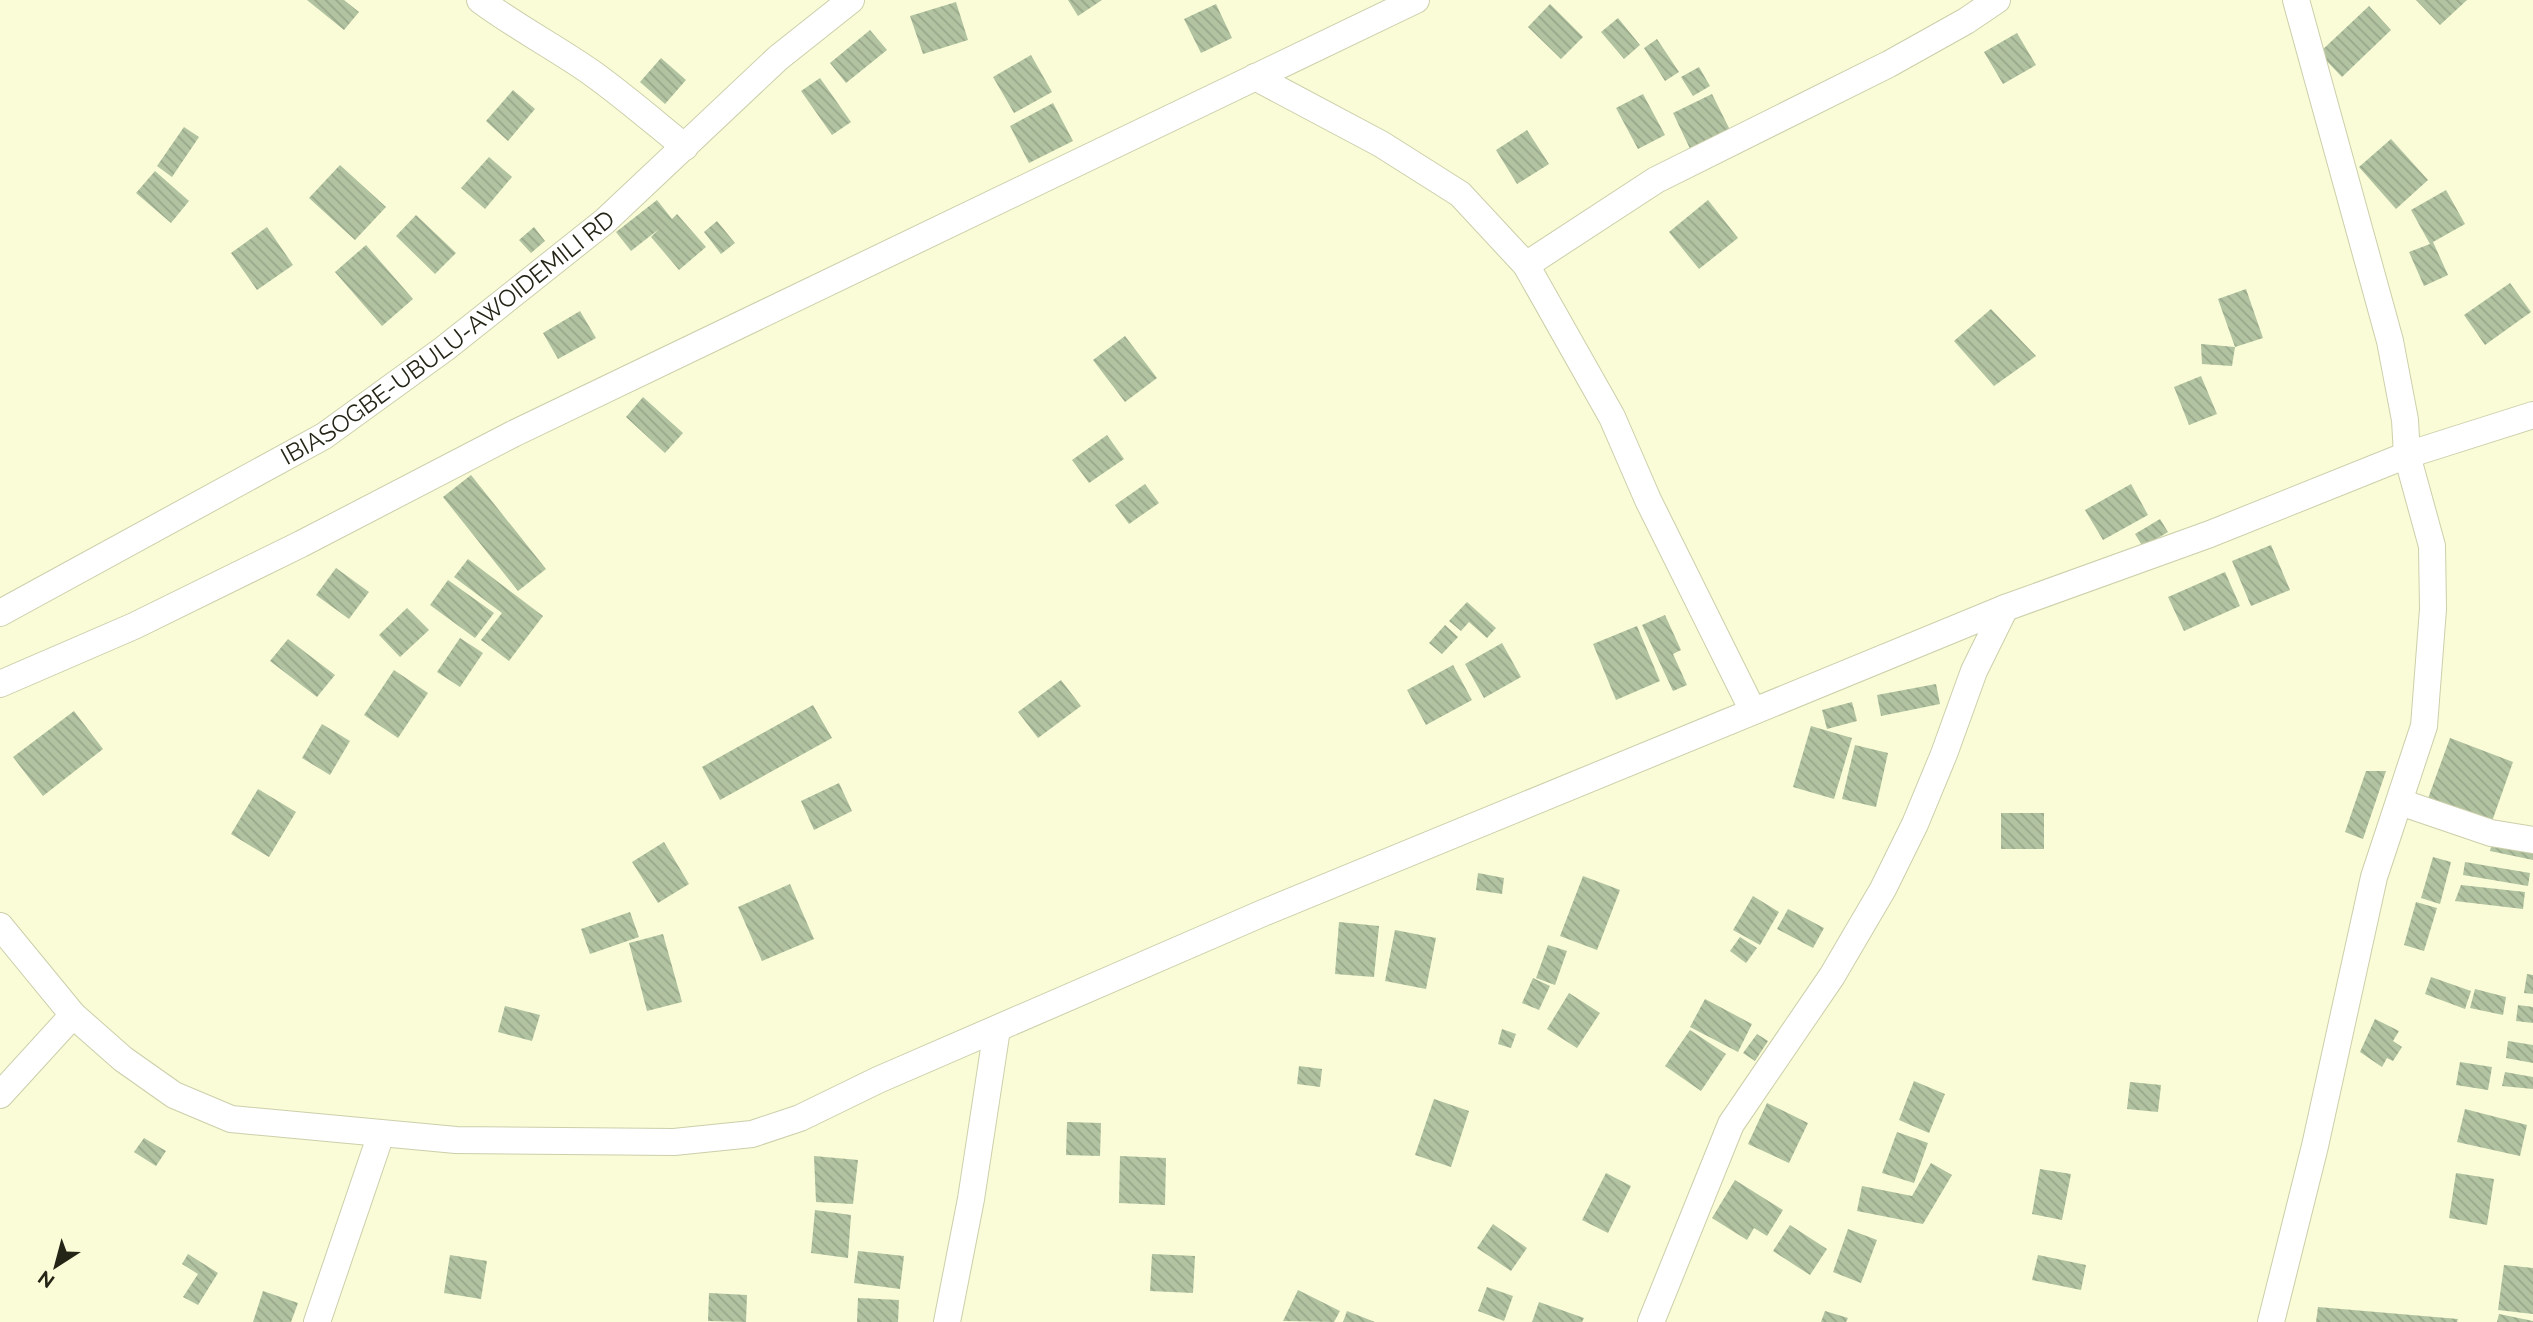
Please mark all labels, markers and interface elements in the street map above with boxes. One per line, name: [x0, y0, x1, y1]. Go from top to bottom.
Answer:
street label: IBIASOGBE-UBULU-AWOIDEMILI RD: [276, 204, 620, 471]
north arrow: [21, 1231, 91, 1301]
text: N: [34, 1267, 58, 1293]

